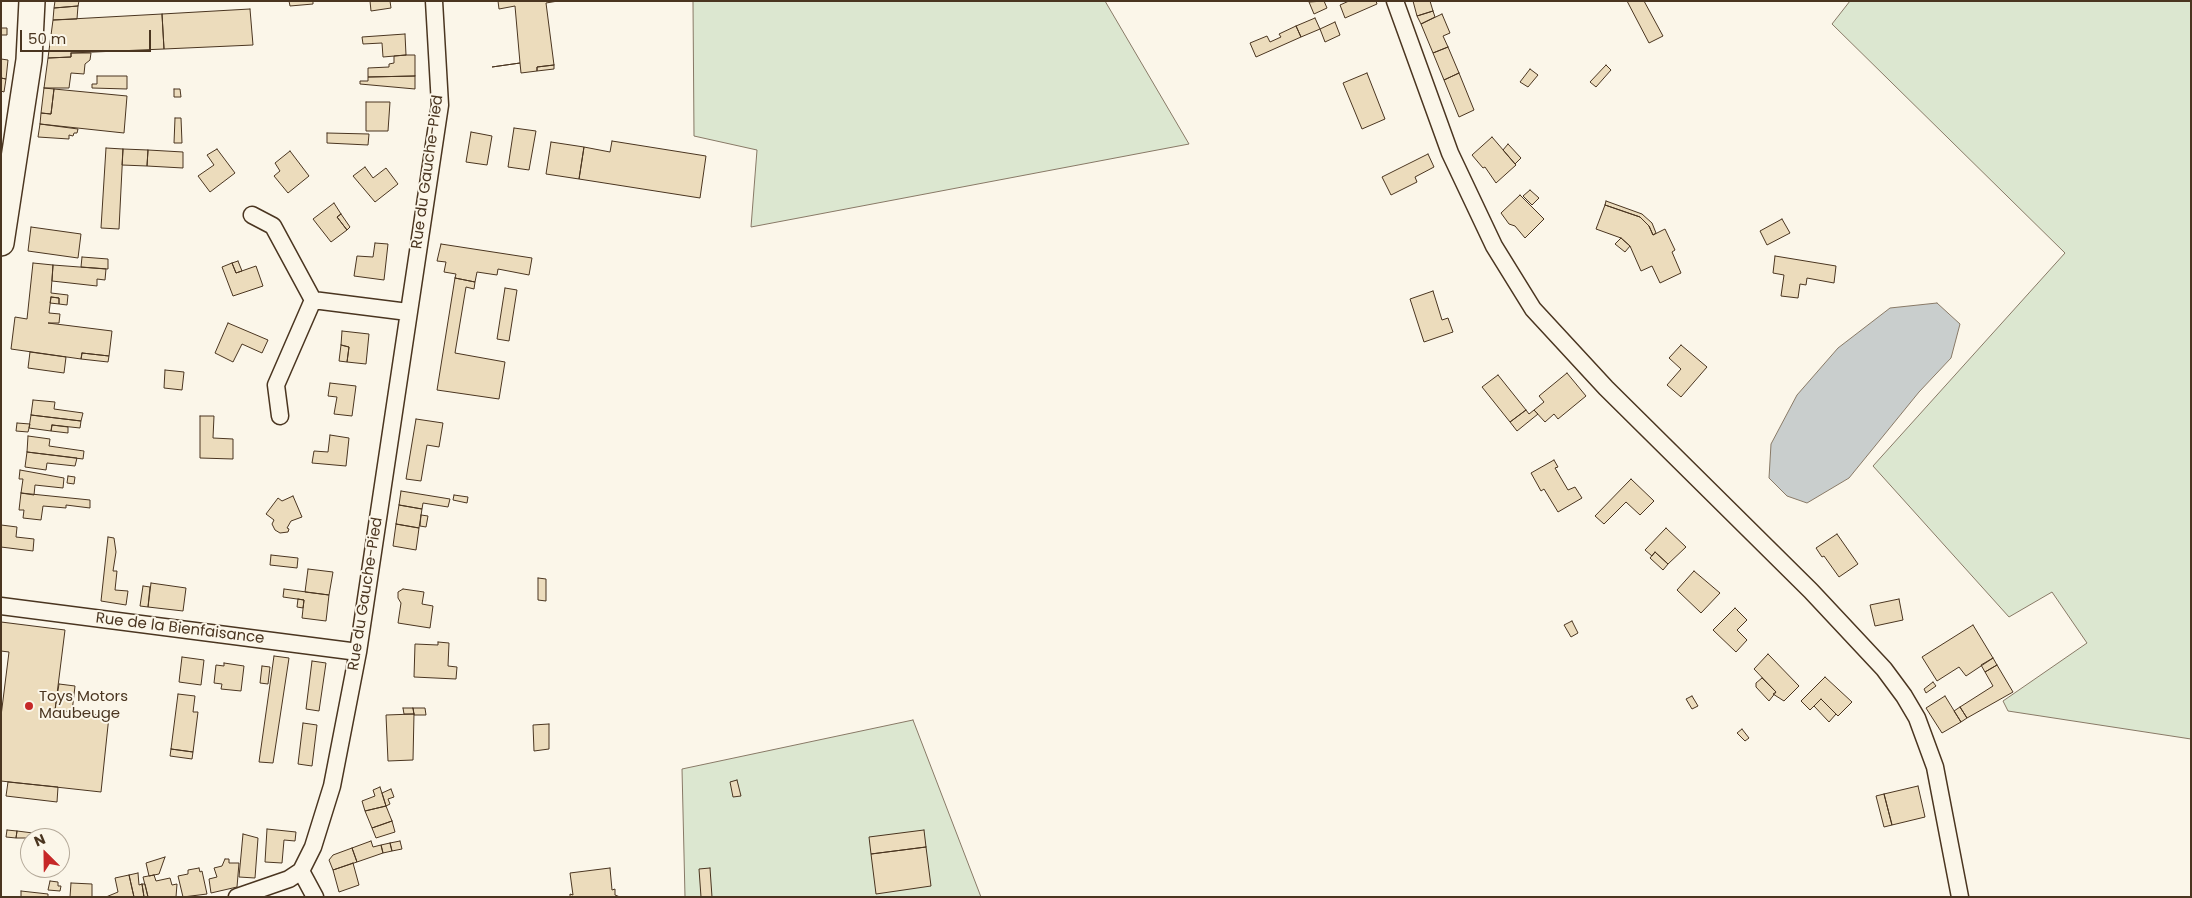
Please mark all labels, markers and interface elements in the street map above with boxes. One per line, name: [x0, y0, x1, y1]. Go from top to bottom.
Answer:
scale bar: [22, 20, 154, 52]
text: 50 m: [28, 28, 66, 49]
street label: Rue du Gauche-Pied: [408, 94, 448, 250]
street label: Rue du Gauche-Pied: [345, 516, 387, 672]
street label: Rue de la Bienfaisance: [95, 610, 265, 648]
place label: Toys Motors Maubeuge: [39, 688, 128, 723]
marker: Toys Motors Maubeuge: [23, 700, 35, 712]
north arrow: [20, 828, 70, 878]
text: N: [31, 829, 48, 851]

